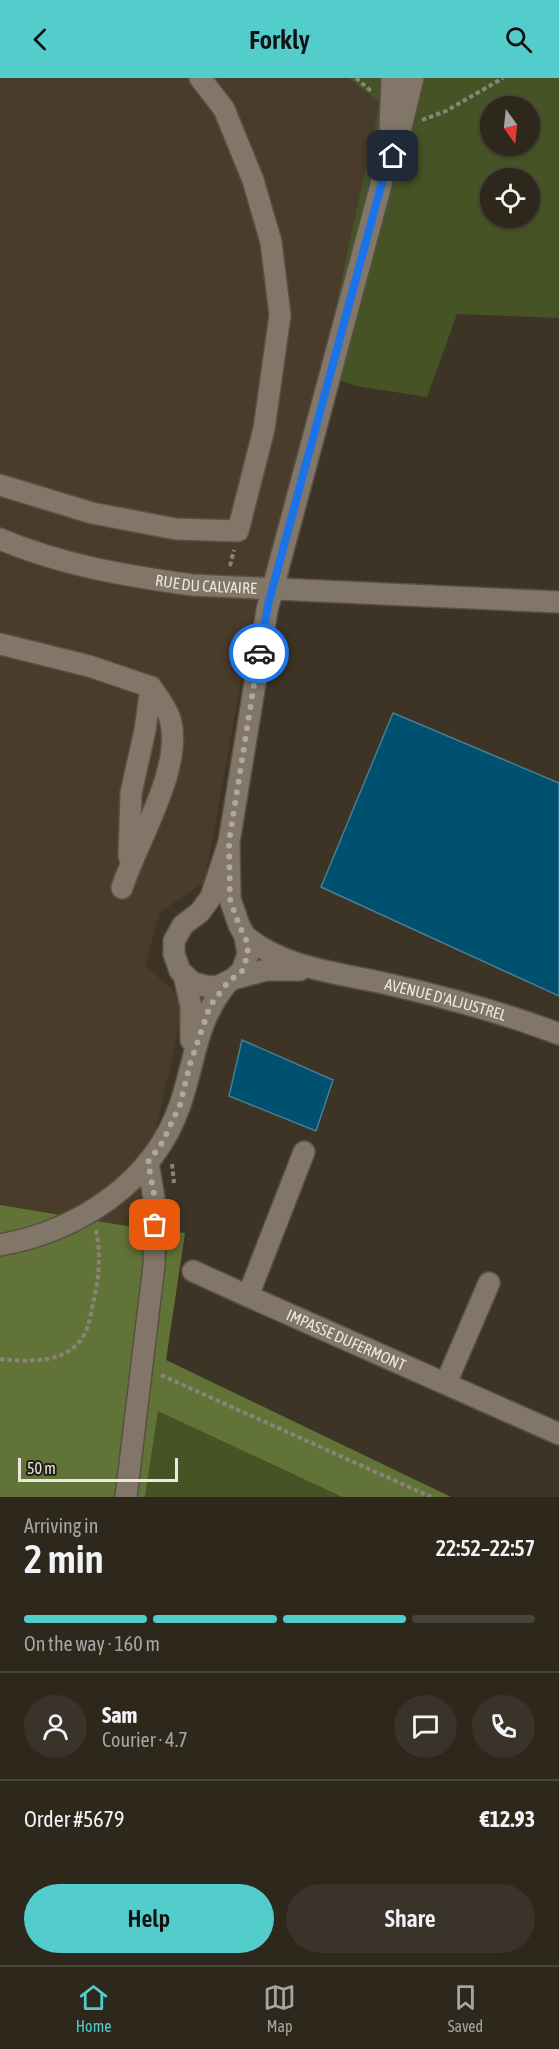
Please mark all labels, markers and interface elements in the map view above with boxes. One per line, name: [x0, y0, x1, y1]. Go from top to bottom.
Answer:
icon: back: [24, 23, 57, 56]
icon: search: [502, 23, 535, 56]
text: Forkly: [249, 24, 310, 55]
north arrow: [480, 96, 540, 156]
map controls: [480, 96, 540, 228]
pin: [367, 130, 418, 181]
icon: home: [376, 139, 409, 172]
button: locate: [480, 168, 540, 228]
street label: RUE DU CALVAIRE: [154, 571, 257, 597]
courier: [229, 623, 289, 683]
icon: car: [243, 637, 276, 670]
street label: AVENUE D'ALJUSTREL: [383, 975, 509, 1024]
pin: [129, 1199, 180, 1250]
icon: bag: [138, 1208, 171, 1241]
street label: IMPASSE DUFERMONT: [284, 1305, 409, 1374]
scale bar: [18, 1455, 178, 1482]
text: 50 m: [27, 1459, 56, 1477]
text: Arriving in: [24, 1514, 98, 1537]
text: 22:52–22:57: [436, 1535, 535, 1561]
text: 2 min: [24, 1537, 104, 1581]
text: On the way · 160 m: [24, 1632, 160, 1655]
button: person: [24, 1695, 87, 1758]
button: chat: [394, 1695, 457, 1758]
button: phone: [472, 1695, 535, 1758]
text: Sam: [102, 1702, 137, 1728]
text: Courier · 4.7: [102, 1728, 188, 1751]
text: Order #5679: [24, 1806, 124, 1832]
text: €12.93: [480, 1806, 535, 1832]
button: Help: [24, 1884, 274, 1953]
button: Share: [286, 1884, 535, 1953]
tab: Home: [76, 1981, 111, 2035]
tab: Map: [263, 1981, 296, 2035]
tab: Saved: [448, 1981, 483, 2035]

